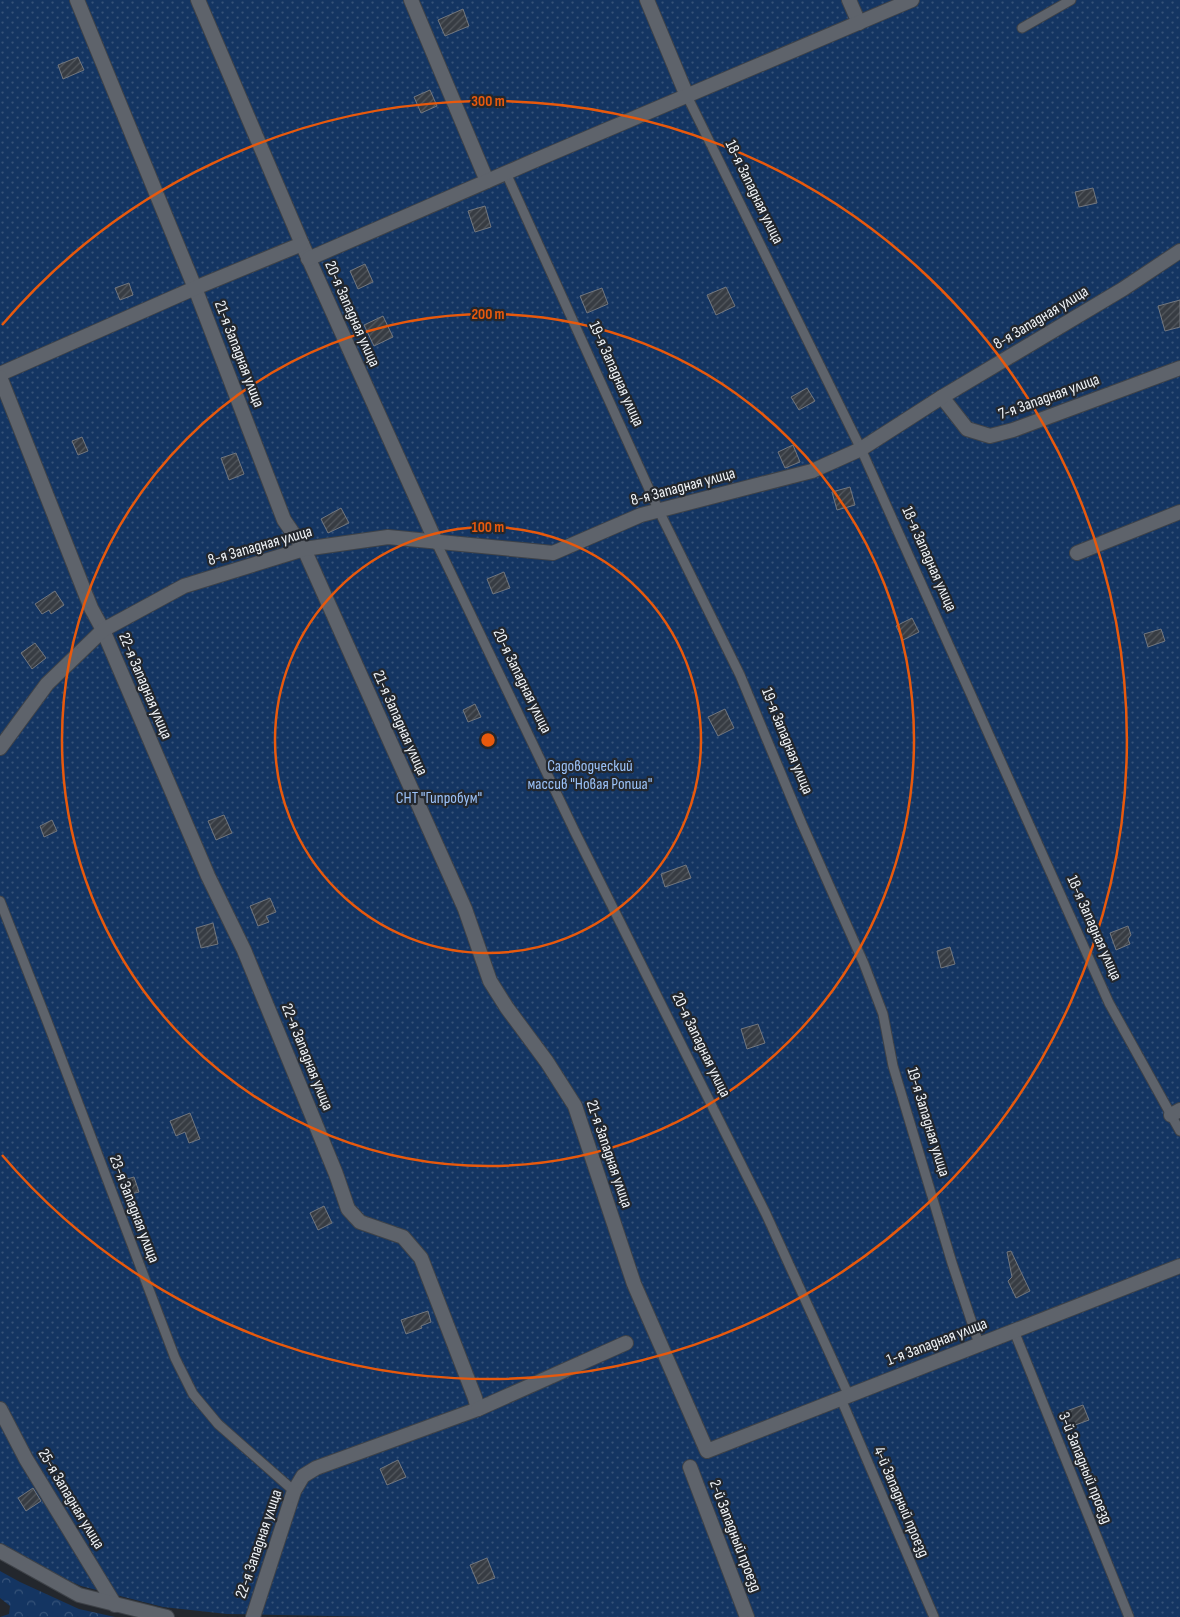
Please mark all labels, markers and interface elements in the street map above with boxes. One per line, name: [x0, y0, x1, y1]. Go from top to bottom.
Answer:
text: 300 m: [471, 92, 505, 111]
street label: 18-я Западная улица: [721, 137, 787, 247]
street label: 20-я Западная улица: [320, 258, 384, 370]
street label: 8-я Западная улица: [990, 282, 1092, 354]
street label: 21-я Западная улица: [210, 298, 268, 410]
text: 200 m: [471, 305, 505, 324]
street label: 19-я Западная улица: [584, 318, 648, 430]
street label: 7-я Западная улица: [996, 370, 1102, 424]
street label: 8-я Западная улица: [629, 464, 737, 510]
street label: 18-я Западная улица: [897, 504, 961, 614]
text: 100 m: [472, 518, 504, 537]
street label: 8-я Западная улица: [206, 522, 314, 570]
street label: 20-я Западная улица: [488, 626, 556, 736]
street label: 22-я Западная улица: [114, 630, 176, 742]
street label: 21-я Западная улица: [368, 668, 432, 778]
street label: 19-я Западная улица: [757, 685, 817, 797]
centre of rings: [479, 731, 497, 749]
park label: Садоводческий массив "Новая Ропша": [528, 757, 652, 794]
park label: СНТ "Гипробум": [396, 789, 482, 808]
street label: 18-я Западная улица: [1062, 873, 1126, 983]
street label: 20-я Западная улица: [667, 990, 735, 1100]
street label: 22-я Западная улица: [277, 1001, 337, 1113]
street label: 19-я Западная улица: [902, 1065, 954, 1179]
street label: 21-я Западная улица: [582, 1098, 636, 1210]
street label: 23-я Западная улица: [105, 1152, 163, 1266]
street label: 1-я Западная улица: [884, 1314, 990, 1370]
street label: 3-й Западный проезд: [1054, 1409, 1116, 1527]
street label: 4-й Западный проезд: [869, 1444, 933, 1560]
street label: 25-я Западная улица: [34, 1445, 108, 1553]
street label: 2-й Западный проезд: [705, 1477, 765, 1595]
street label: 22-я Западная улица: [232, 1487, 286, 1601]

